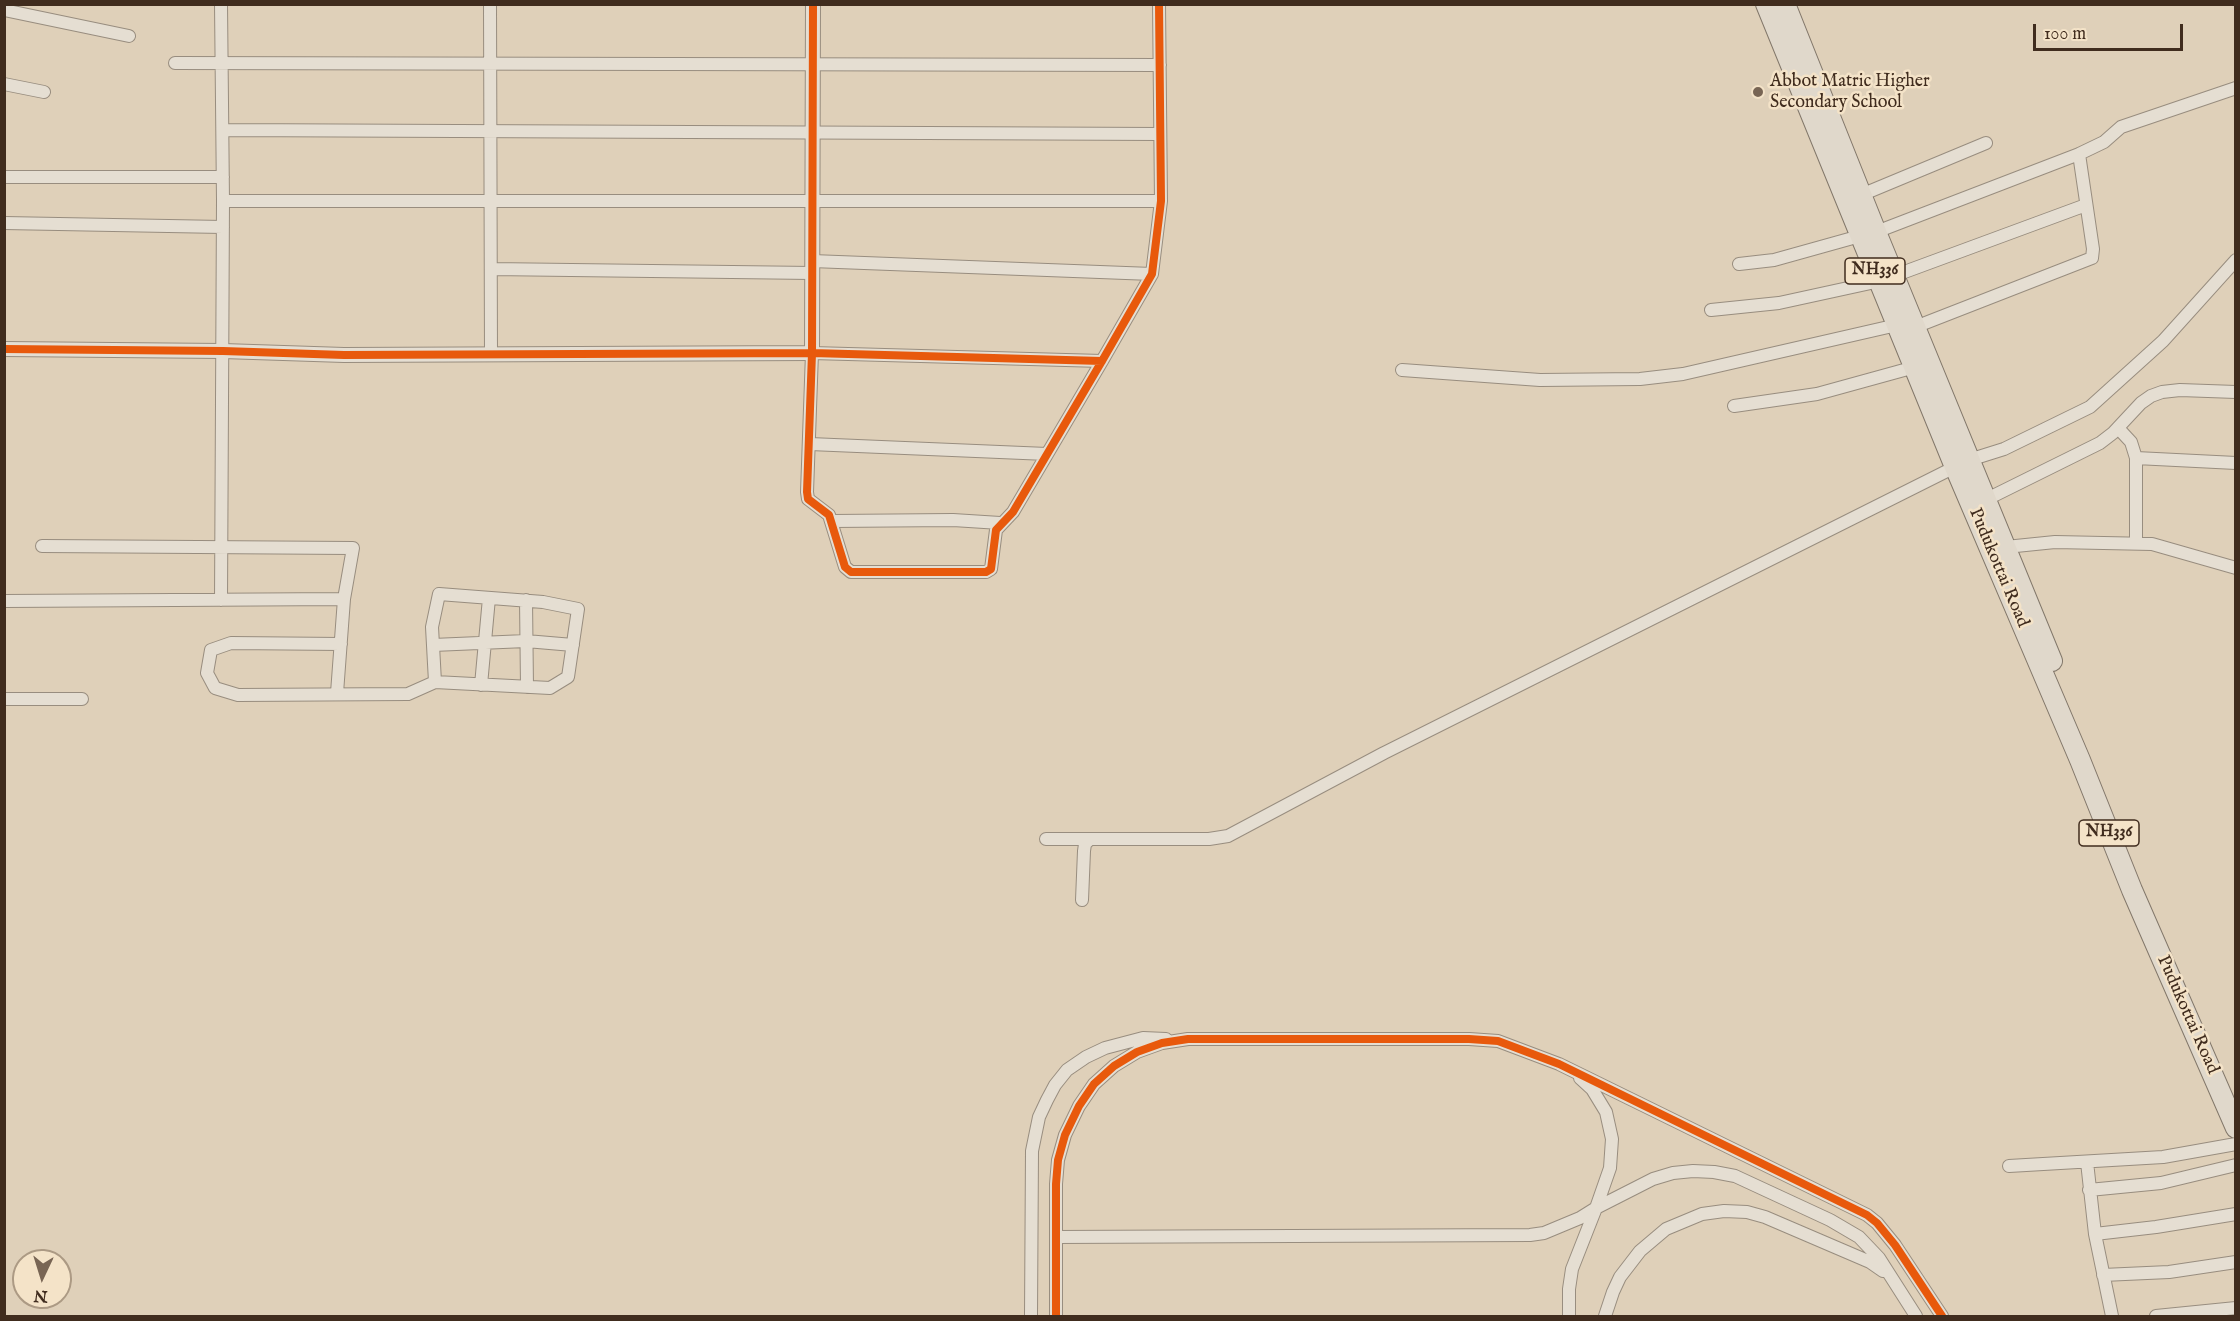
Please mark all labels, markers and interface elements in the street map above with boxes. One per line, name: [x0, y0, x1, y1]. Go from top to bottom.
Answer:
scale bar: [2036, 12, 2186, 50]
text: 100 m: [2044, 23, 2086, 46]
place label: Abbot Matric Higher Secondary School: [1770, 71, 1930, 113]
marker: Abbot Matric Higher Secondary School: [1751, 85, 1765, 99]
road number: NH336: [1845, 258, 1905, 284]
street label: Pudukottai Road: [1963, 505, 2033, 631]
road number: NH336: [2079, 820, 2139, 846]
street label: Pudukottai Road: [2151, 952, 2223, 1078]
north arrow: [12, 1249, 72, 1309]
text: N: [33, 1285, 48, 1305]

